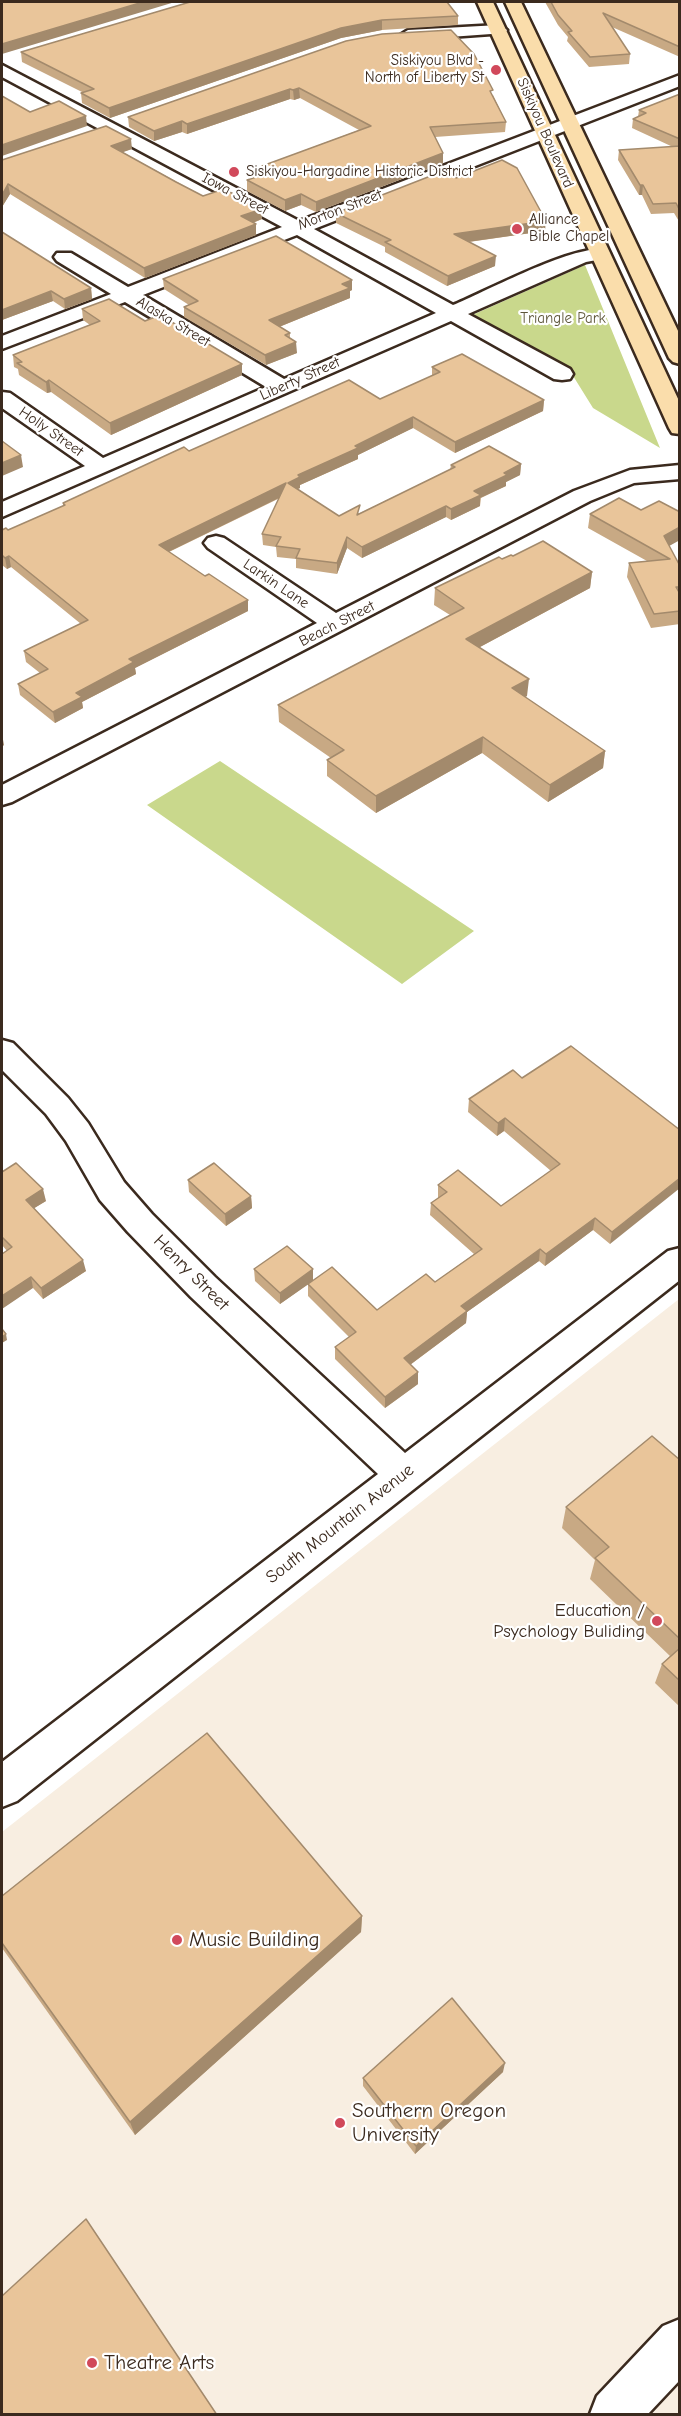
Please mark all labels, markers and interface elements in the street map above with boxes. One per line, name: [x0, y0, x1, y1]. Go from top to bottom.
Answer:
place label: Siskiyou Blvd - North of Liberty St: [365, 52, 484, 87]
marker: Siskiyou Blvd - North of Liberty St: [489, 63, 503, 77]
street label: Siskiyou Boulevard: [513, 75, 577, 191]
place label: Siskiyou-Hargadine Historic District: [246, 163, 473, 181]
marker: Siskiyou-Hargadine Historic District: [227, 165, 241, 179]
street label: Iowa Street: [199, 169, 271, 219]
street label: Morton Street: [295, 186, 385, 234]
place label: Alliance Bible Chapel: [529, 211, 609, 246]
marker: Alliance Bible Chapel: [510, 222, 524, 236]
street label: Alaska Street: [133, 293, 213, 351]
park label: Triangle Park: [520, 310, 606, 328]
street label: Liberty Street: [257, 353, 343, 405]
street label: Holly Street: [15, 403, 87, 461]
street label: Larkin Lane: [240, 555, 312, 613]
street label: Beach Street: [296, 597, 378, 651]
street label: Henry Street: [149, 1231, 233, 1315]
street label: South Mountain Avenue: [262, 1459, 418, 1589]
place label: Education / Psychology Buliding: [493, 1600, 645, 1642]
marker: Education / Psychology Buliding: [650, 1614, 664, 1628]
place label: Music Building: [189, 1927, 320, 1953]
marker: Music Building: [170, 1933, 184, 1947]
place label: Southern Oregon University: [352, 2098, 506, 2148]
marker: Southern Oregon University: [333, 2116, 347, 2130]
place label: Theatre Arts: [104, 2350, 214, 2376]
marker: Theatre Arts: [85, 2356, 99, 2370]

